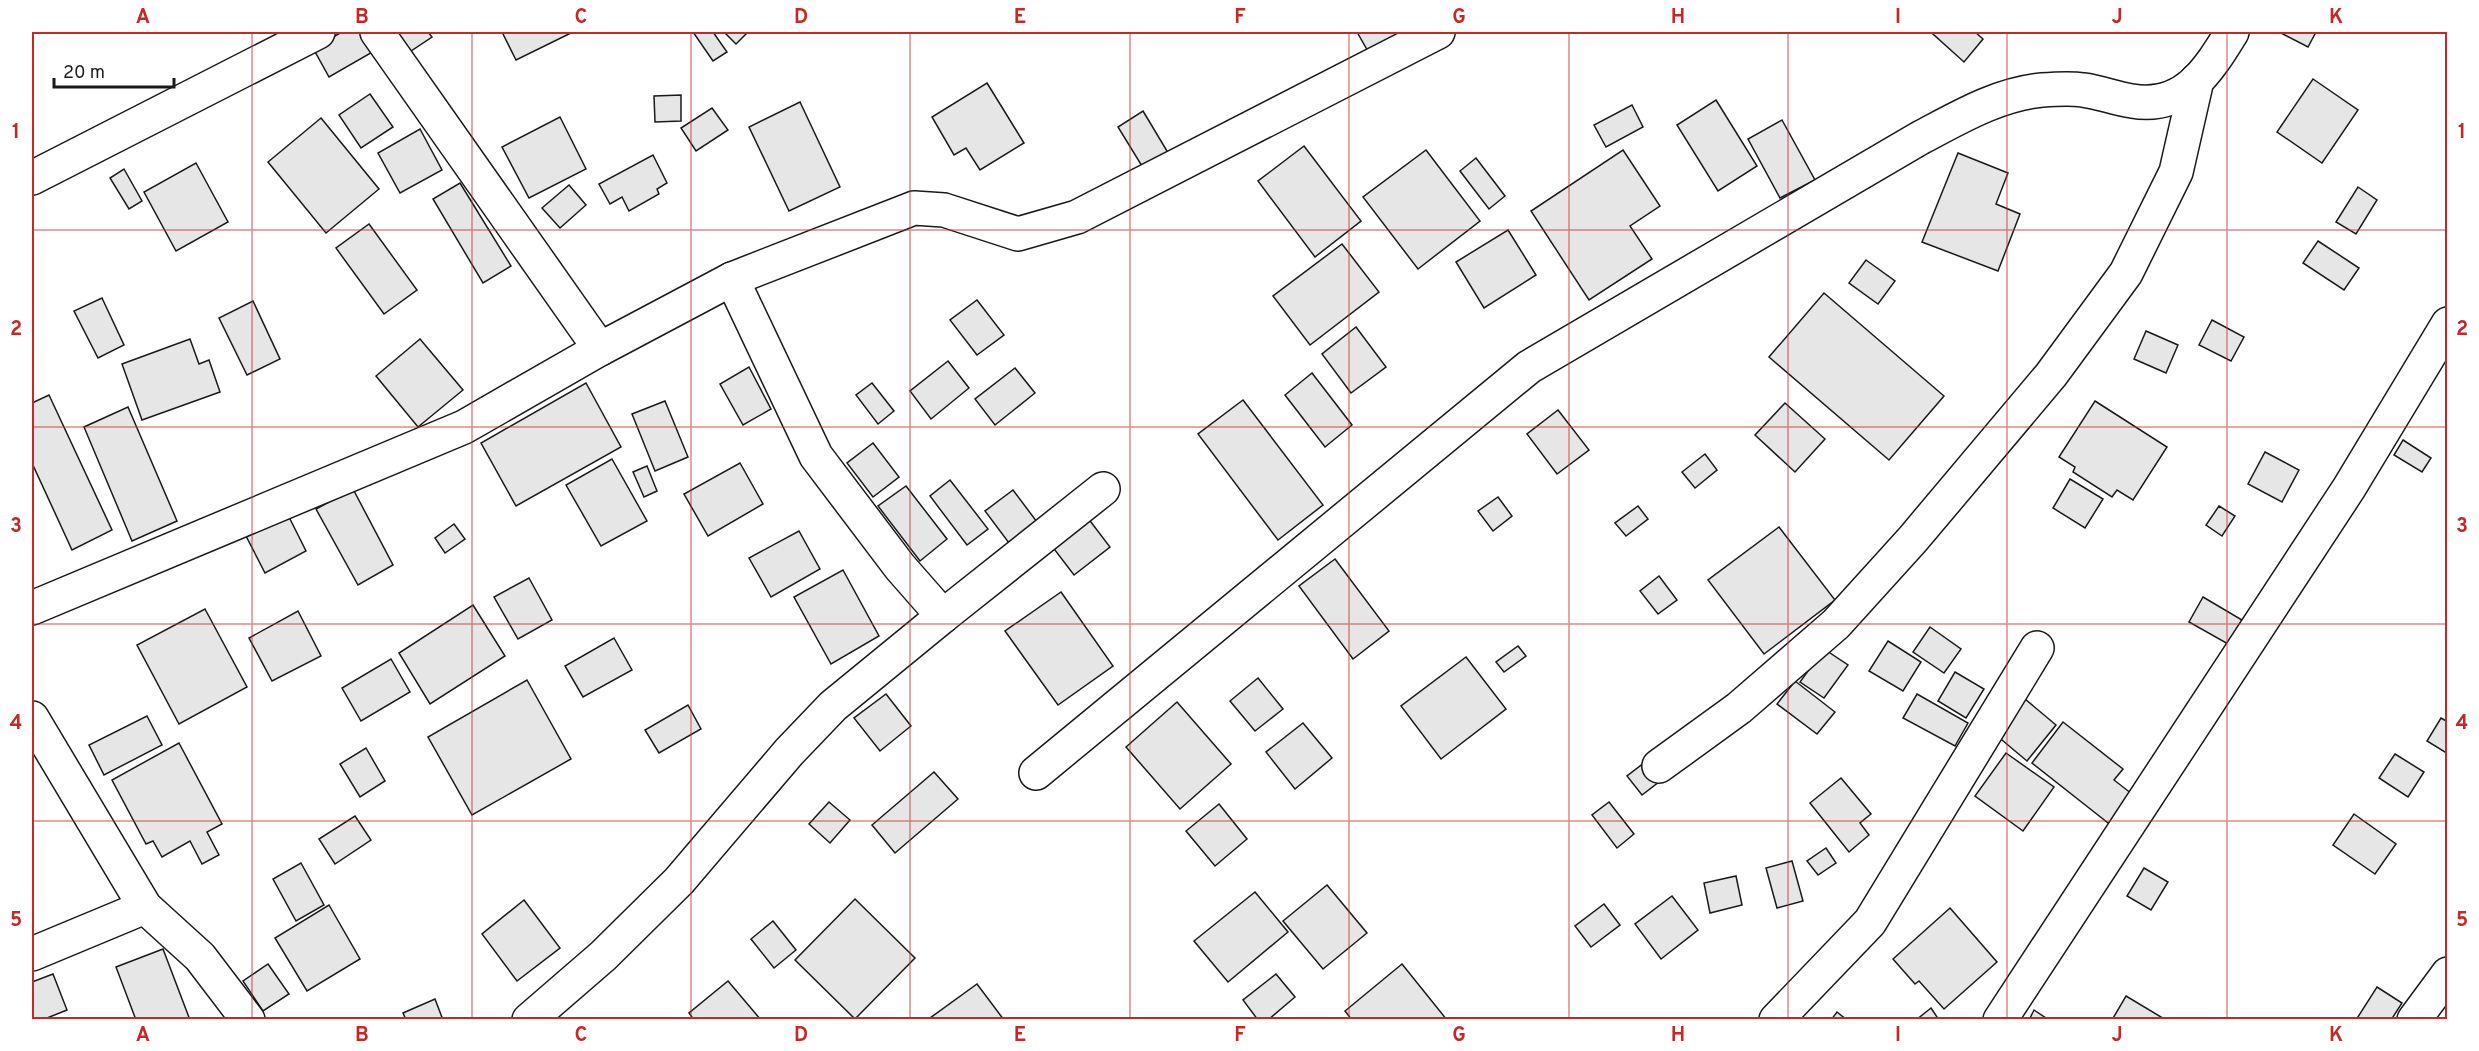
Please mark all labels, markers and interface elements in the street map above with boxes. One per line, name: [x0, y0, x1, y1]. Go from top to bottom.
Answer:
text: A: [136, 5, 150, 31]
text: B: [355, 5, 369, 31]
text: C: [575, 5, 587, 31]
text: D: [794, 5, 808, 31]
text: E: [1014, 5, 1026, 31]
text: F: [1234, 5, 1246, 31]
text: G: [1452, 5, 1466, 31]
text: H: [1671, 5, 1685, 31]
text: I: [1895, 5, 1901, 31]
text: J: [2111, 5, 2123, 31]
text: K: [2329, 5, 2343, 31]
scale bar: [54, 51, 174, 89]
text: 20 m: [63, 62, 105, 85]
text: 1: [12, 120, 20, 146]
text: 1: [2458, 120, 2466, 146]
text: 2: [10, 317, 22, 343]
text: 2: [2456, 317, 2468, 343]
text: 3: [10, 514, 22, 540]
text: 3: [2456, 514, 2468, 540]
text: 4: [10, 711, 22, 737]
text: 4: [2456, 711, 2468, 737]
text: 5: [10, 908, 22, 934]
text: 5: [2456, 908, 2468, 934]
text: A: [136, 1023, 150, 1049]
text: B: [355, 1023, 369, 1049]
text: C: [575, 1023, 587, 1049]
text: D: [794, 1023, 808, 1049]
text: E: [1014, 1023, 1026, 1049]
text: F: [1234, 1023, 1246, 1049]
text: G: [1452, 1023, 1466, 1049]
text: H: [1671, 1023, 1685, 1049]
text: I: [1895, 1023, 1901, 1049]
text: J: [2111, 1023, 2123, 1049]
text: K: [2329, 1023, 2343, 1049]

